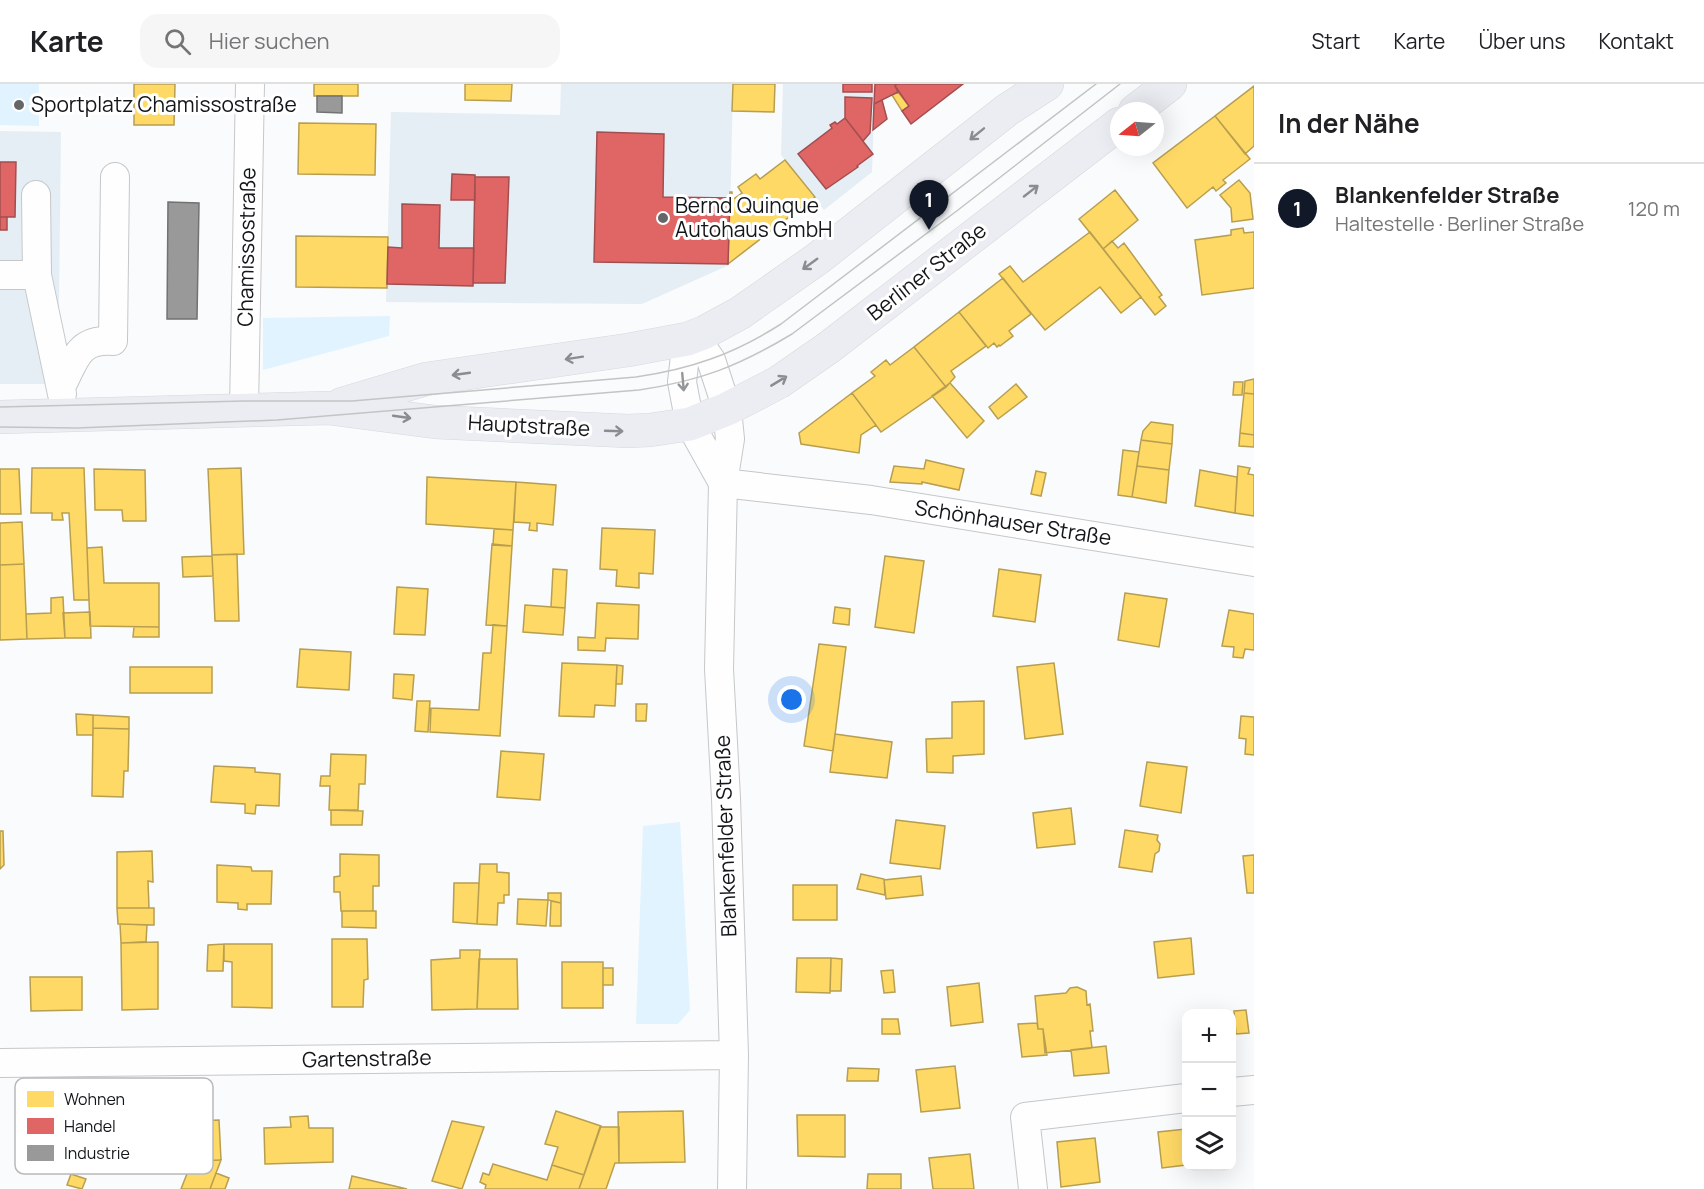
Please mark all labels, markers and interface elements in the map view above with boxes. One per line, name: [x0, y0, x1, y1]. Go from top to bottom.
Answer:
search box: [140, 14, 560, 68]
text: Karte: [30, 22, 104, 60]
icon: search: [161, 25, 194, 58]
text: Hier suchen: [209, 26, 330, 56]
text: Start: [1311, 27, 1360, 55]
text: Karte: [1393, 27, 1445, 55]
text: Über uns: [1478, 27, 1566, 55]
text: Kontakt: [1599, 27, 1674, 55]
place label: Sportplatz Chamissostraße: [31, 90, 297, 118]
marker: Sportplatz Chamissostraße: [12, 98, 26, 112]
north arrow: [1110, 102, 1164, 156]
text: In der Nähe: [1278, 105, 1420, 141]
one-way arrow: [969, 128, 985, 141]
street label: Chamissostraße: [231, 167, 261, 327]
pin: 1: [910, 180, 948, 230]
text: Blankenfelder Straße: [1335, 180, 1559, 210]
one-way arrow: [1023, 185, 1039, 198]
place label: Bernd Quinque Autohaus GmbH: [675, 191, 832, 243]
text: 1: [1293, 195, 1302, 222]
text: 120 m: [1628, 195, 1680, 222]
text: Haltestelle · Berliner Straße: [1335, 210, 1584, 237]
marker: Bernd Quinque Autohaus GmbH: [656, 211, 670, 225]
street label: Berliner Straße: [861, 216, 992, 327]
one-way arrow: [802, 258, 818, 270]
one-way arrow: [564, 353, 584, 364]
one-way arrow: [452, 369, 472, 380]
one-way arrow: [678, 371, 689, 391]
one-way arrow: [770, 375, 787, 387]
street label: Hauptstraße: [467, 408, 591, 442]
one-way arrow: [392, 412, 412, 423]
one-way arrow: [603, 425, 623, 436]
street label: Schönhauser Straße: [913, 493, 1113, 551]
your location: [777, 685, 806, 714]
street label: Blankenfelder Straße: [707, 734, 743, 938]
map controls: [1182, 1009, 1236, 1171]
button: +: [1182, 1009, 1236, 1063]
street label: Gartenstraße: [302, 1043, 432, 1073]
button: −: [1182, 1063, 1236, 1117]
legend: [15, 1078, 213, 1174]
text: Wohnen: [64, 1088, 125, 1110]
text: Handel: [64, 1115, 116, 1137]
button: layers: [1182, 1117, 1236, 1171]
text: Industrie: [64, 1142, 130, 1164]

